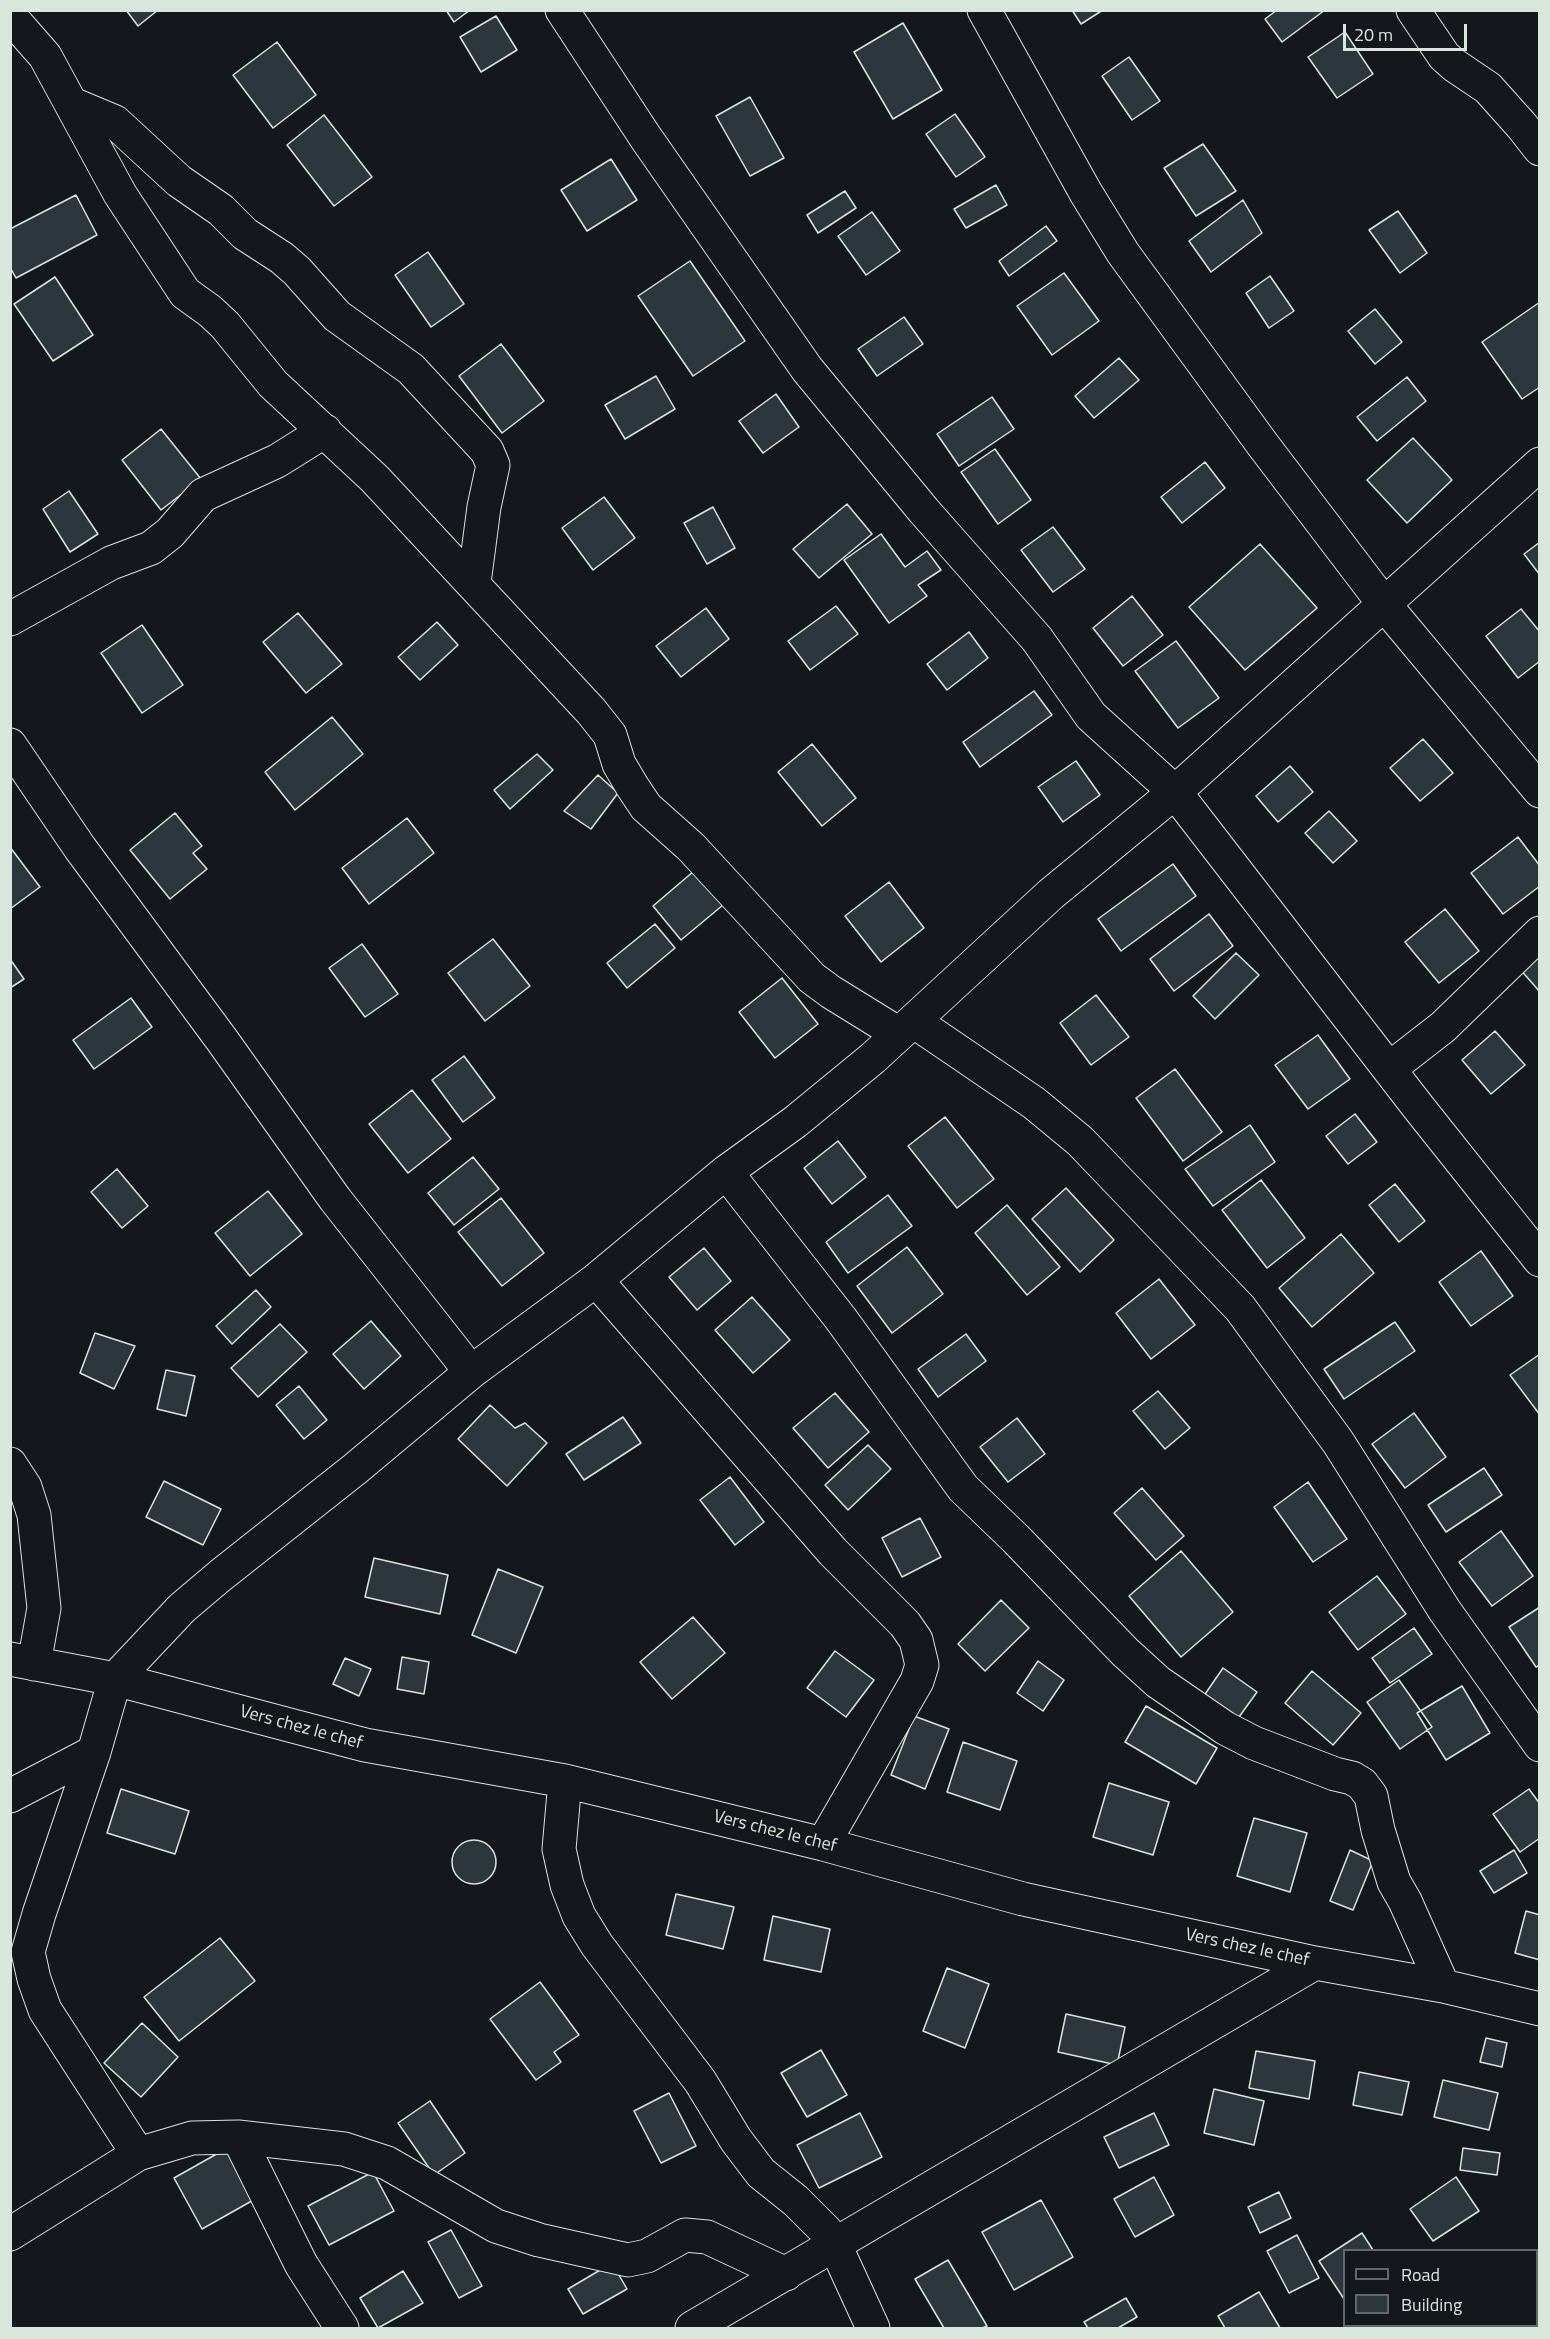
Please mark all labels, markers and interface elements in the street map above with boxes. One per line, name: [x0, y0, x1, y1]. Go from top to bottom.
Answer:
scale bar: [1346, 12, 1470, 50]
text: 20 m: [1354, 21, 1393, 48]
street label: Vers chez le chef: [237, 1701, 365, 1755]
street label: Vers chez le chef: [711, 1806, 839, 1858]
street label: Vers chez le chef: [1183, 1924, 1311, 1972]
legend: [1343, 2249, 1538, 2327]
text: Road: [1401, 2261, 1440, 2288]
text: Building: [1401, 2291, 1462, 2318]

